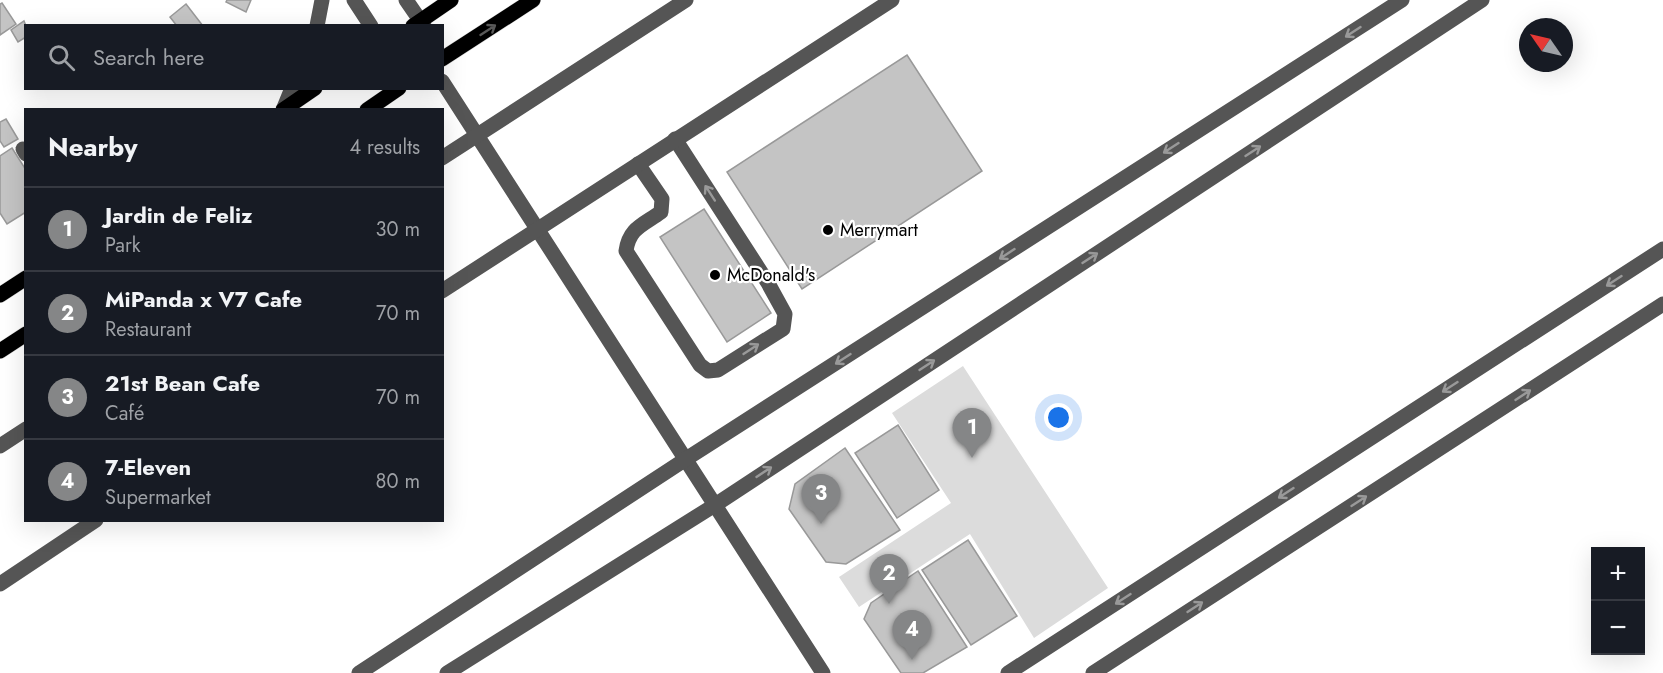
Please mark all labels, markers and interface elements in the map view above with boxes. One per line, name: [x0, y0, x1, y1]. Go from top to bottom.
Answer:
north arrow: [1519, 18, 1573, 72]
one-way arrow: [479, 23, 496, 35]
search box: [24, 24, 444, 90]
one-way arrow: [1345, 26, 1362, 38]
icon: search: [45, 41, 78, 74]
text: Search here: [93, 41, 204, 73]
text: Nearby: [48, 128, 137, 166]
text: 4 results: [349, 133, 420, 162]
one-way arrow: [1163, 143, 1180, 155]
one-way arrow: [1244, 145, 1260, 157]
one-way arrow: [704, 186, 716, 202]
text: Jardin de Feliz: [105, 199, 252, 231]
text: 1: [62, 215, 73, 244]
text: 30 m: [375, 215, 420, 244]
place label: Merrymart: [840, 217, 919, 243]
marker: Merrymart: [821, 223, 835, 237]
text: Park: [105, 231, 141, 260]
one-way arrow: [999, 248, 1016, 260]
one-way arrow: [1081, 252, 1097, 264]
place label: McDonald's: [727, 262, 815, 288]
marker: McDonald's: [708, 268, 722, 282]
one-way arrow: [1606, 275, 1623, 287]
text: MiPanda x V7 Cafe: [105, 283, 302, 315]
text: 2: [61, 299, 74, 328]
text: 70 m: [376, 299, 420, 328]
text: Restaurant: [105, 315, 191, 344]
one-way arrow: [742, 343, 759, 355]
one-way arrow: [835, 353, 852, 365]
one-way arrow: [918, 359, 935, 371]
text: 21st Bean Cafe: [105, 367, 260, 399]
one-way arrow: [1442, 381, 1459, 393]
text: 3: [61, 383, 74, 412]
text: 70 m: [376, 383, 420, 412]
one-way arrow: [1514, 389, 1530, 401]
text: Café: [105, 399, 144, 428]
your location: [1044, 403, 1073, 432]
pin: 1: [952, 408, 992, 458]
text: 7-Eleven: [105, 451, 191, 483]
one-way arrow: [755, 466, 772, 478]
text: 4: [61, 467, 74, 496]
text: 80 m: [375, 467, 420, 496]
pin: 3: [802, 474, 840, 524]
text: Supermarket: [105, 483, 211, 512]
one-way arrow: [1278, 486, 1295, 499]
one-way arrow: [1350, 495, 1367, 507]
map controls: [1591, 547, 1645, 655]
button: +: [1591, 547, 1645, 601]
pin: 2: [870, 554, 908, 604]
one-way arrow: [1115, 593, 1132, 605]
one-way arrow: [1186, 601, 1203, 613]
button: −: [1591, 601, 1645, 655]
pin: 4: [892, 610, 932, 660]

